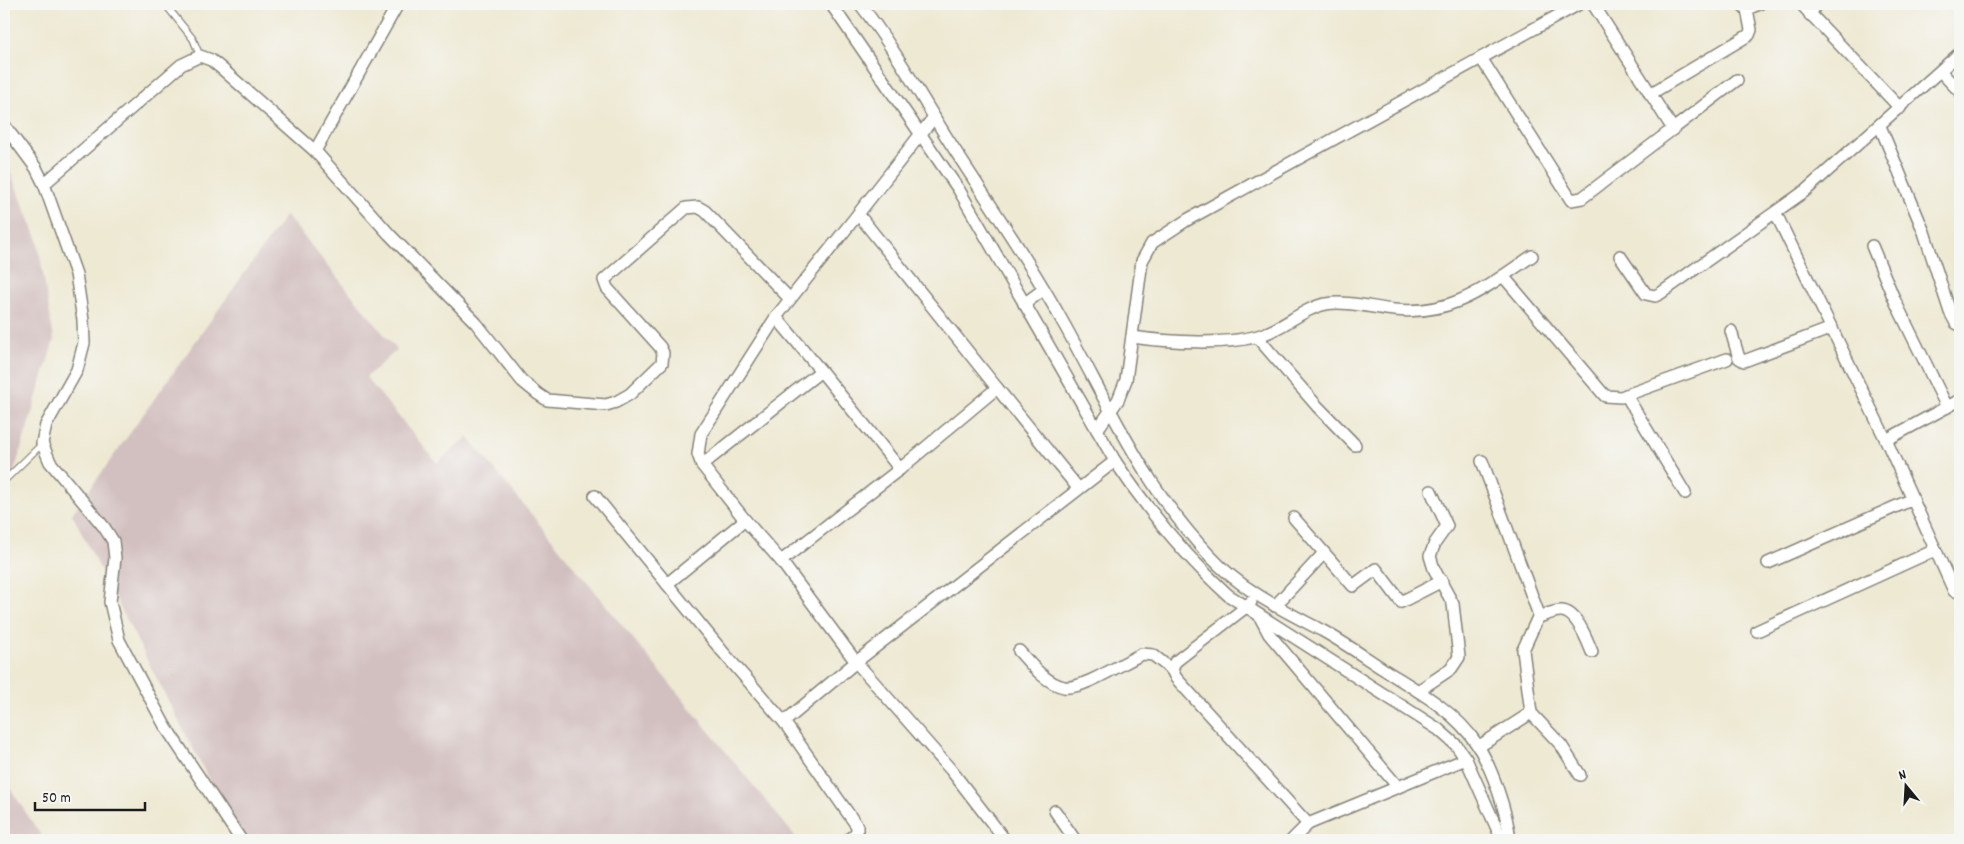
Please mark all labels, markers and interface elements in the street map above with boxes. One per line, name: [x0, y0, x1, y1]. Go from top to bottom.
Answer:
north arrow: [1882, 762, 1932, 812]
text: N: [1896, 765, 1909, 786]
scale bar: [35, 779, 145, 811]
text: 50 m: [42, 788, 71, 810]

